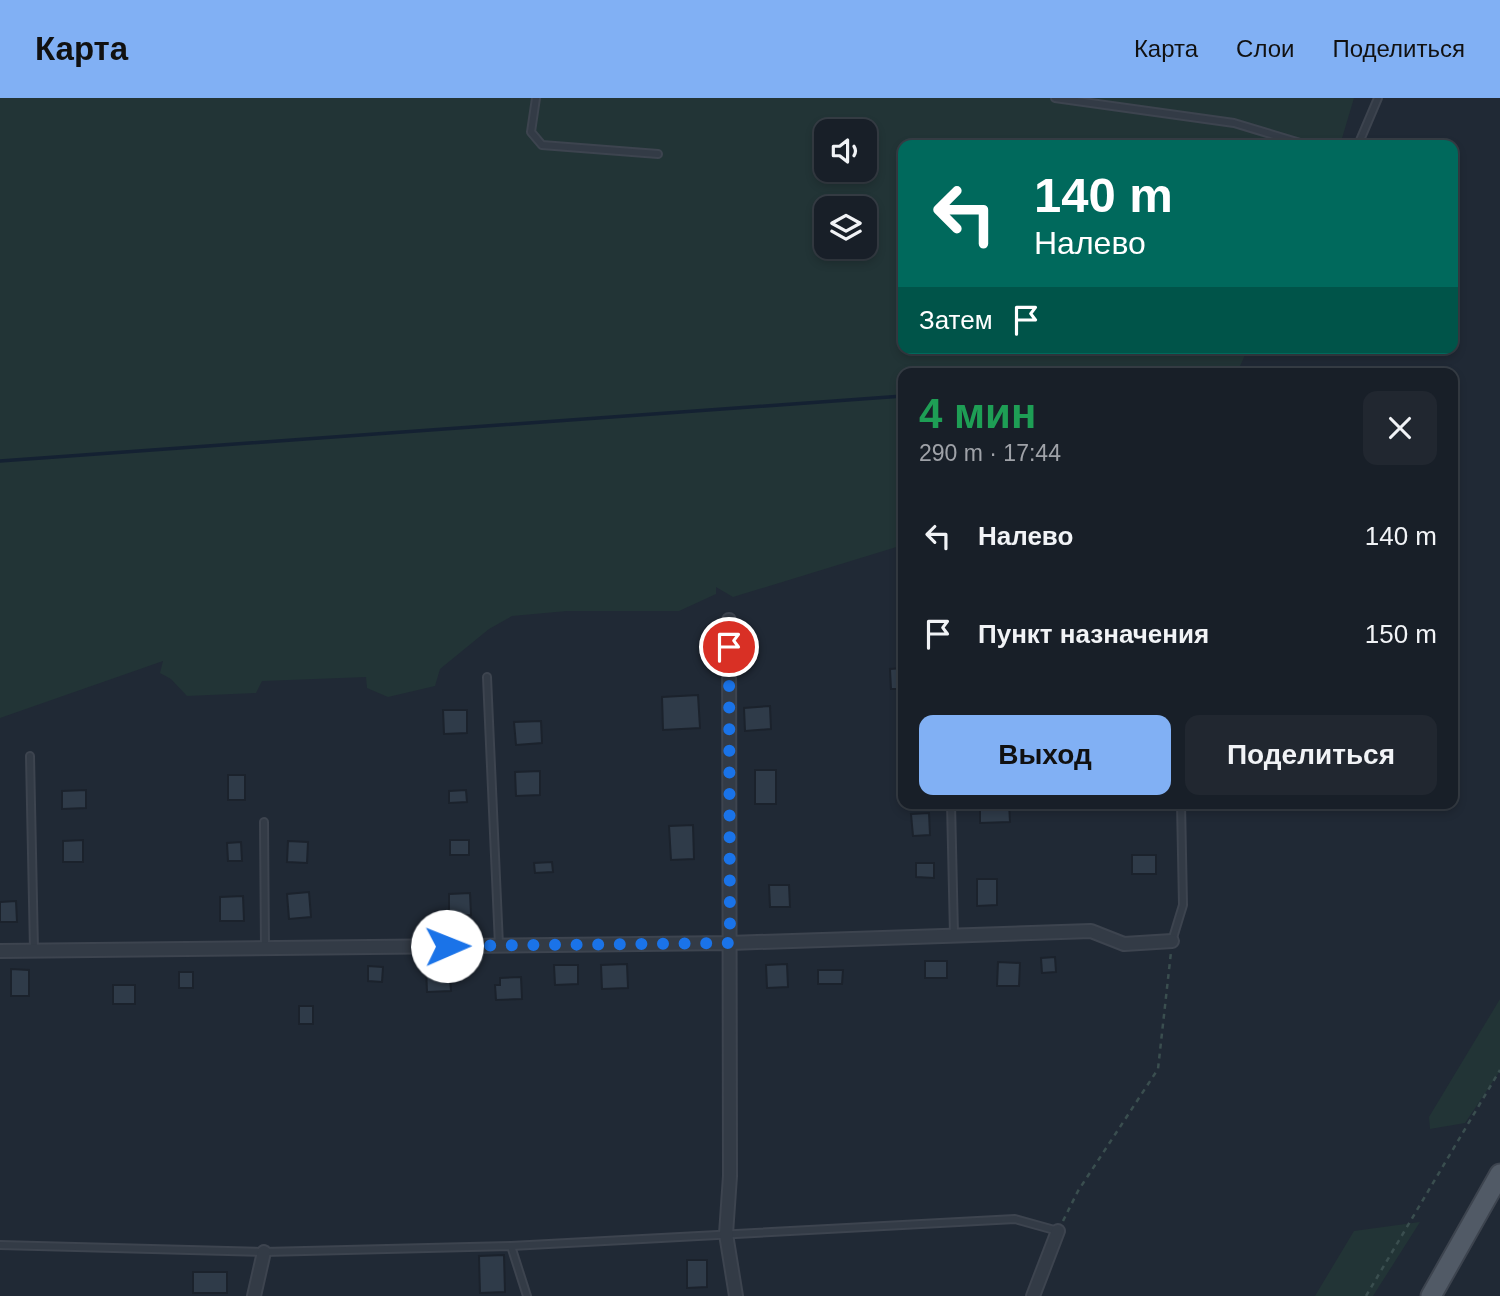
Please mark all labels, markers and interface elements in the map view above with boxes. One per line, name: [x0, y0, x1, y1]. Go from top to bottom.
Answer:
text: Карта: [35, 30, 128, 67]
text: Карта: [1134, 35, 1198, 62]
text: Слои: [1236, 35, 1294, 62]
text: Поделиться: [1332, 35, 1465, 62]
map controls: [814, 119, 877, 259]
button: sound: [814, 119, 877, 182]
icon: left: [919, 168, 1010, 259]
text: 140 m: [1034, 168, 1173, 222]
button: layers: [814, 196, 877, 259]
text: Налево: [1034, 225, 1146, 261]
icon: arrive: [1007, 301, 1045, 339]
text: Затем: [919, 305, 993, 335]
text: 4 мин: [919, 390, 1036, 437]
button: close: [1363, 391, 1437, 465]
text: 290 m · 17:44: [919, 440, 1061, 466]
icon: left: [919, 517, 957, 555]
text: Налево: [978, 521, 1073, 551]
text: 140 m: [1365, 521, 1437, 551]
icon: arrive: [919, 615, 957, 653]
pin: [699, 617, 759, 677]
text: Пункт назначения: [978, 619, 1209, 649]
text: 150 m: [1365, 619, 1437, 649]
icon: arrive: [710, 628, 748, 666]
button: Выход: [919, 715, 1171, 795]
button: Поделиться: [1185, 715, 1437, 795]
position arrow: [410, 909, 484, 983]

